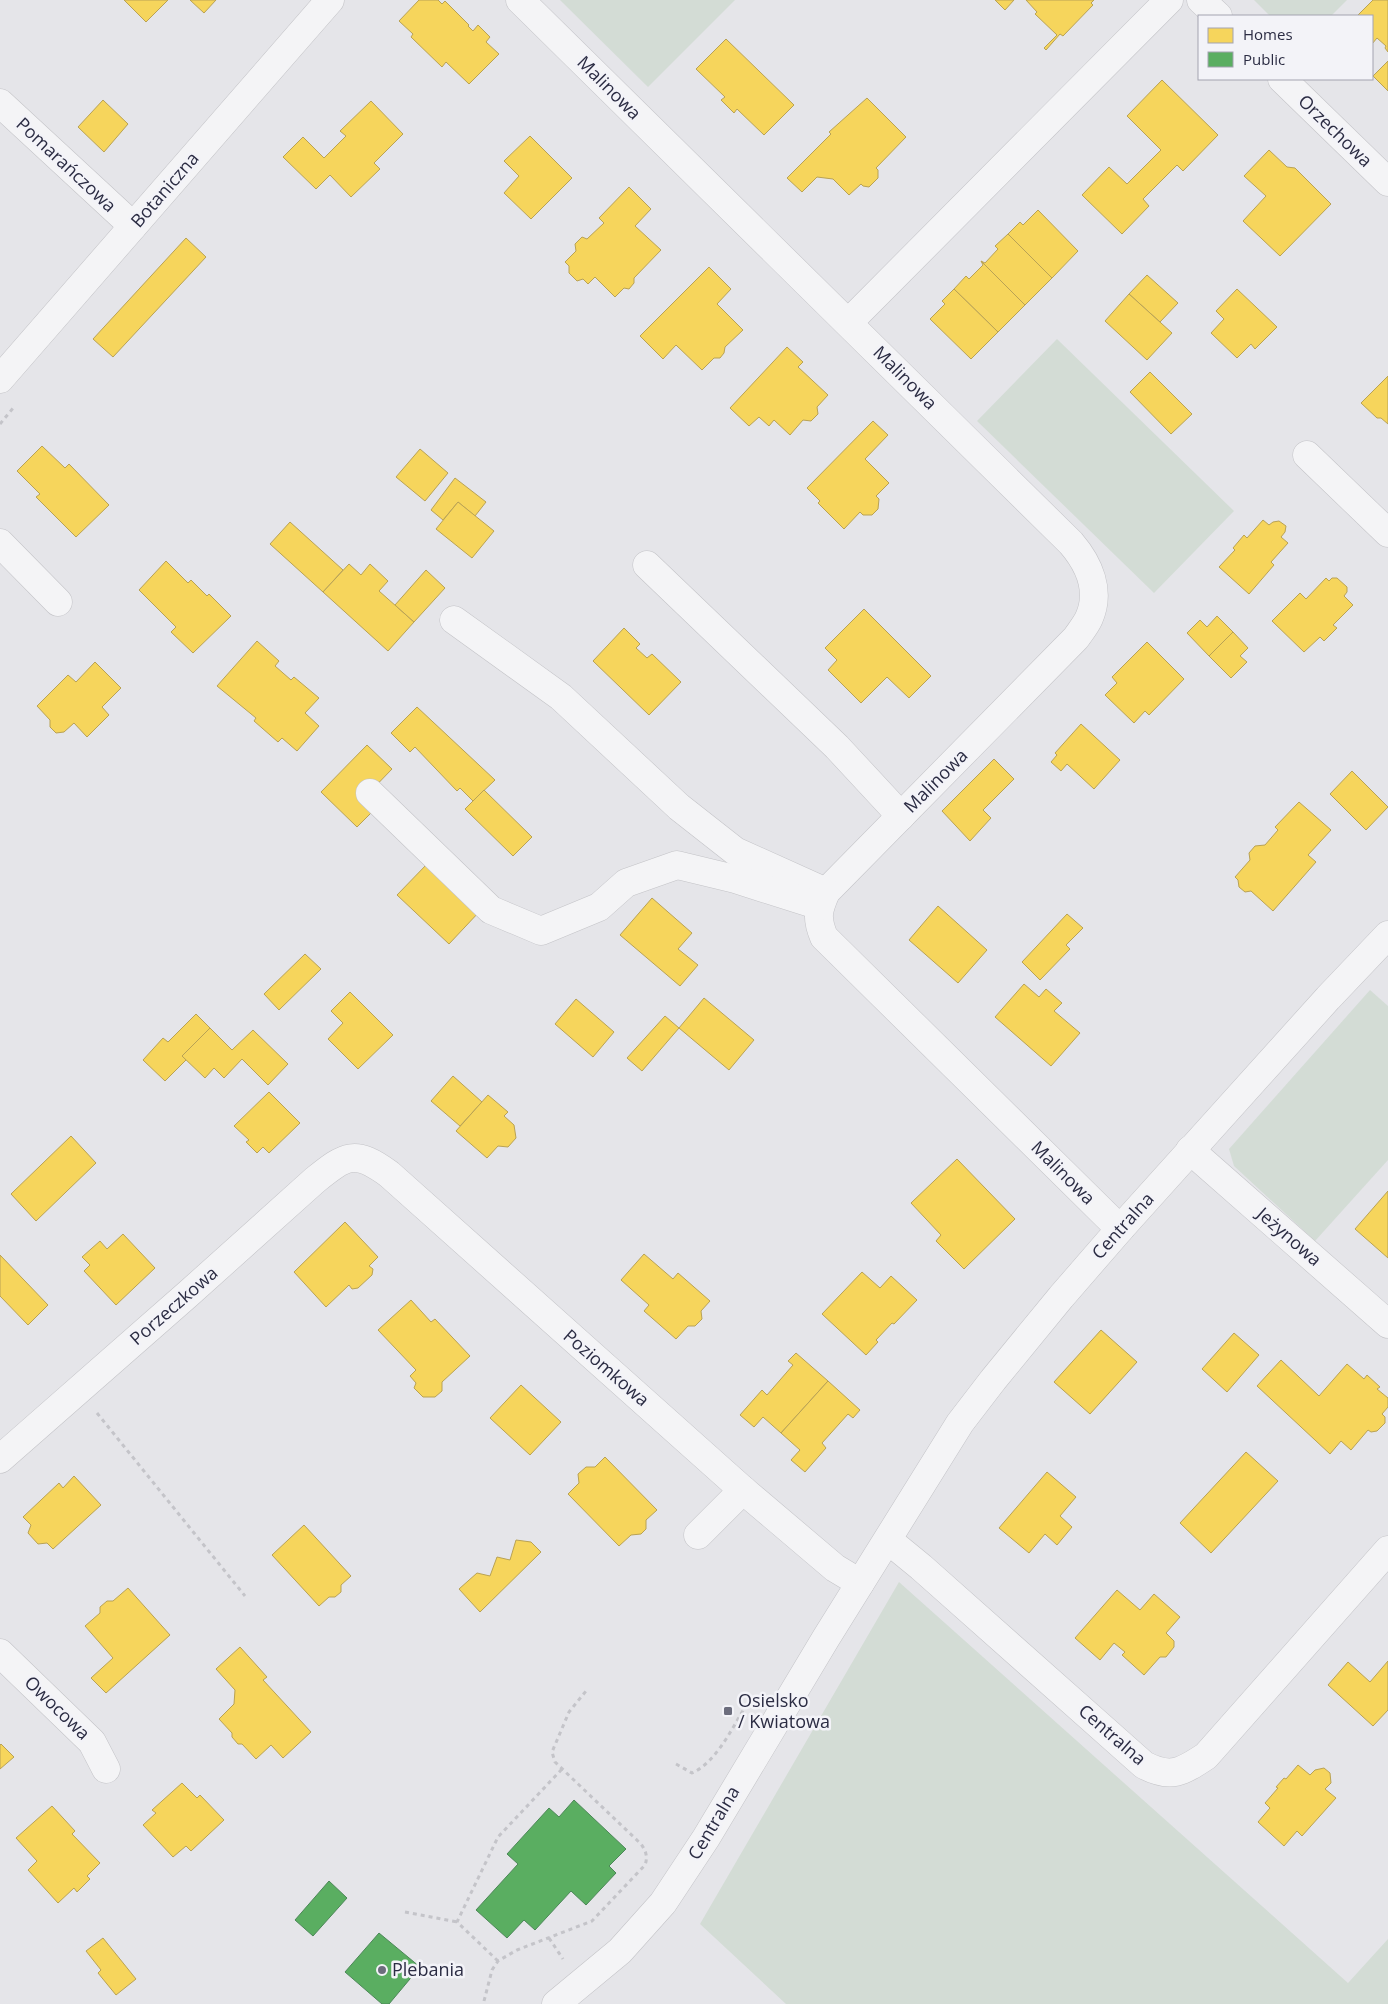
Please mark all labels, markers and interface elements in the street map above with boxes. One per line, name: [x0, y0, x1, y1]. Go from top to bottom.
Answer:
legend: [1198, 15, 1373, 80]
text: Homes: [1243, 24, 1293, 44]
text: Public: [1243, 49, 1285, 69]
street label: Malinowa: [573, 50, 647, 124]
street label: Orzechowa: [1293, 89, 1378, 172]
street label: Pomarańczowa: [11, 112, 122, 217]
street label: Botaniczna: [125, 147, 204, 232]
street label: Malinowa: [869, 340, 943, 414]
street label: Malinowa: [898, 743, 972, 817]
street label: Malinowa: [1027, 1135, 1101, 1209]
street label: Centralna: [1086, 1187, 1159, 1264]
street label: Jeżynowa: [1251, 1200, 1327, 1271]
street label: Porzeczkowa: [124, 1260, 222, 1350]
street label: Poziomkowa: [559, 1323, 655, 1411]
street label: Owocowa: [20, 1670, 96, 1744]
place label: Osielsko / Kwiatowa: [738, 1688, 830, 1733]
street label: Centralna: [1074, 1698, 1151, 1770]
marker: Osielsko / Kwiatowa: [722, 1705, 734, 1717]
street label: Centralna: [682, 1781, 745, 1864]
place label: Plebania: [392, 1957, 464, 1981]
marker: Plebania: [376, 1964, 388, 1976]

